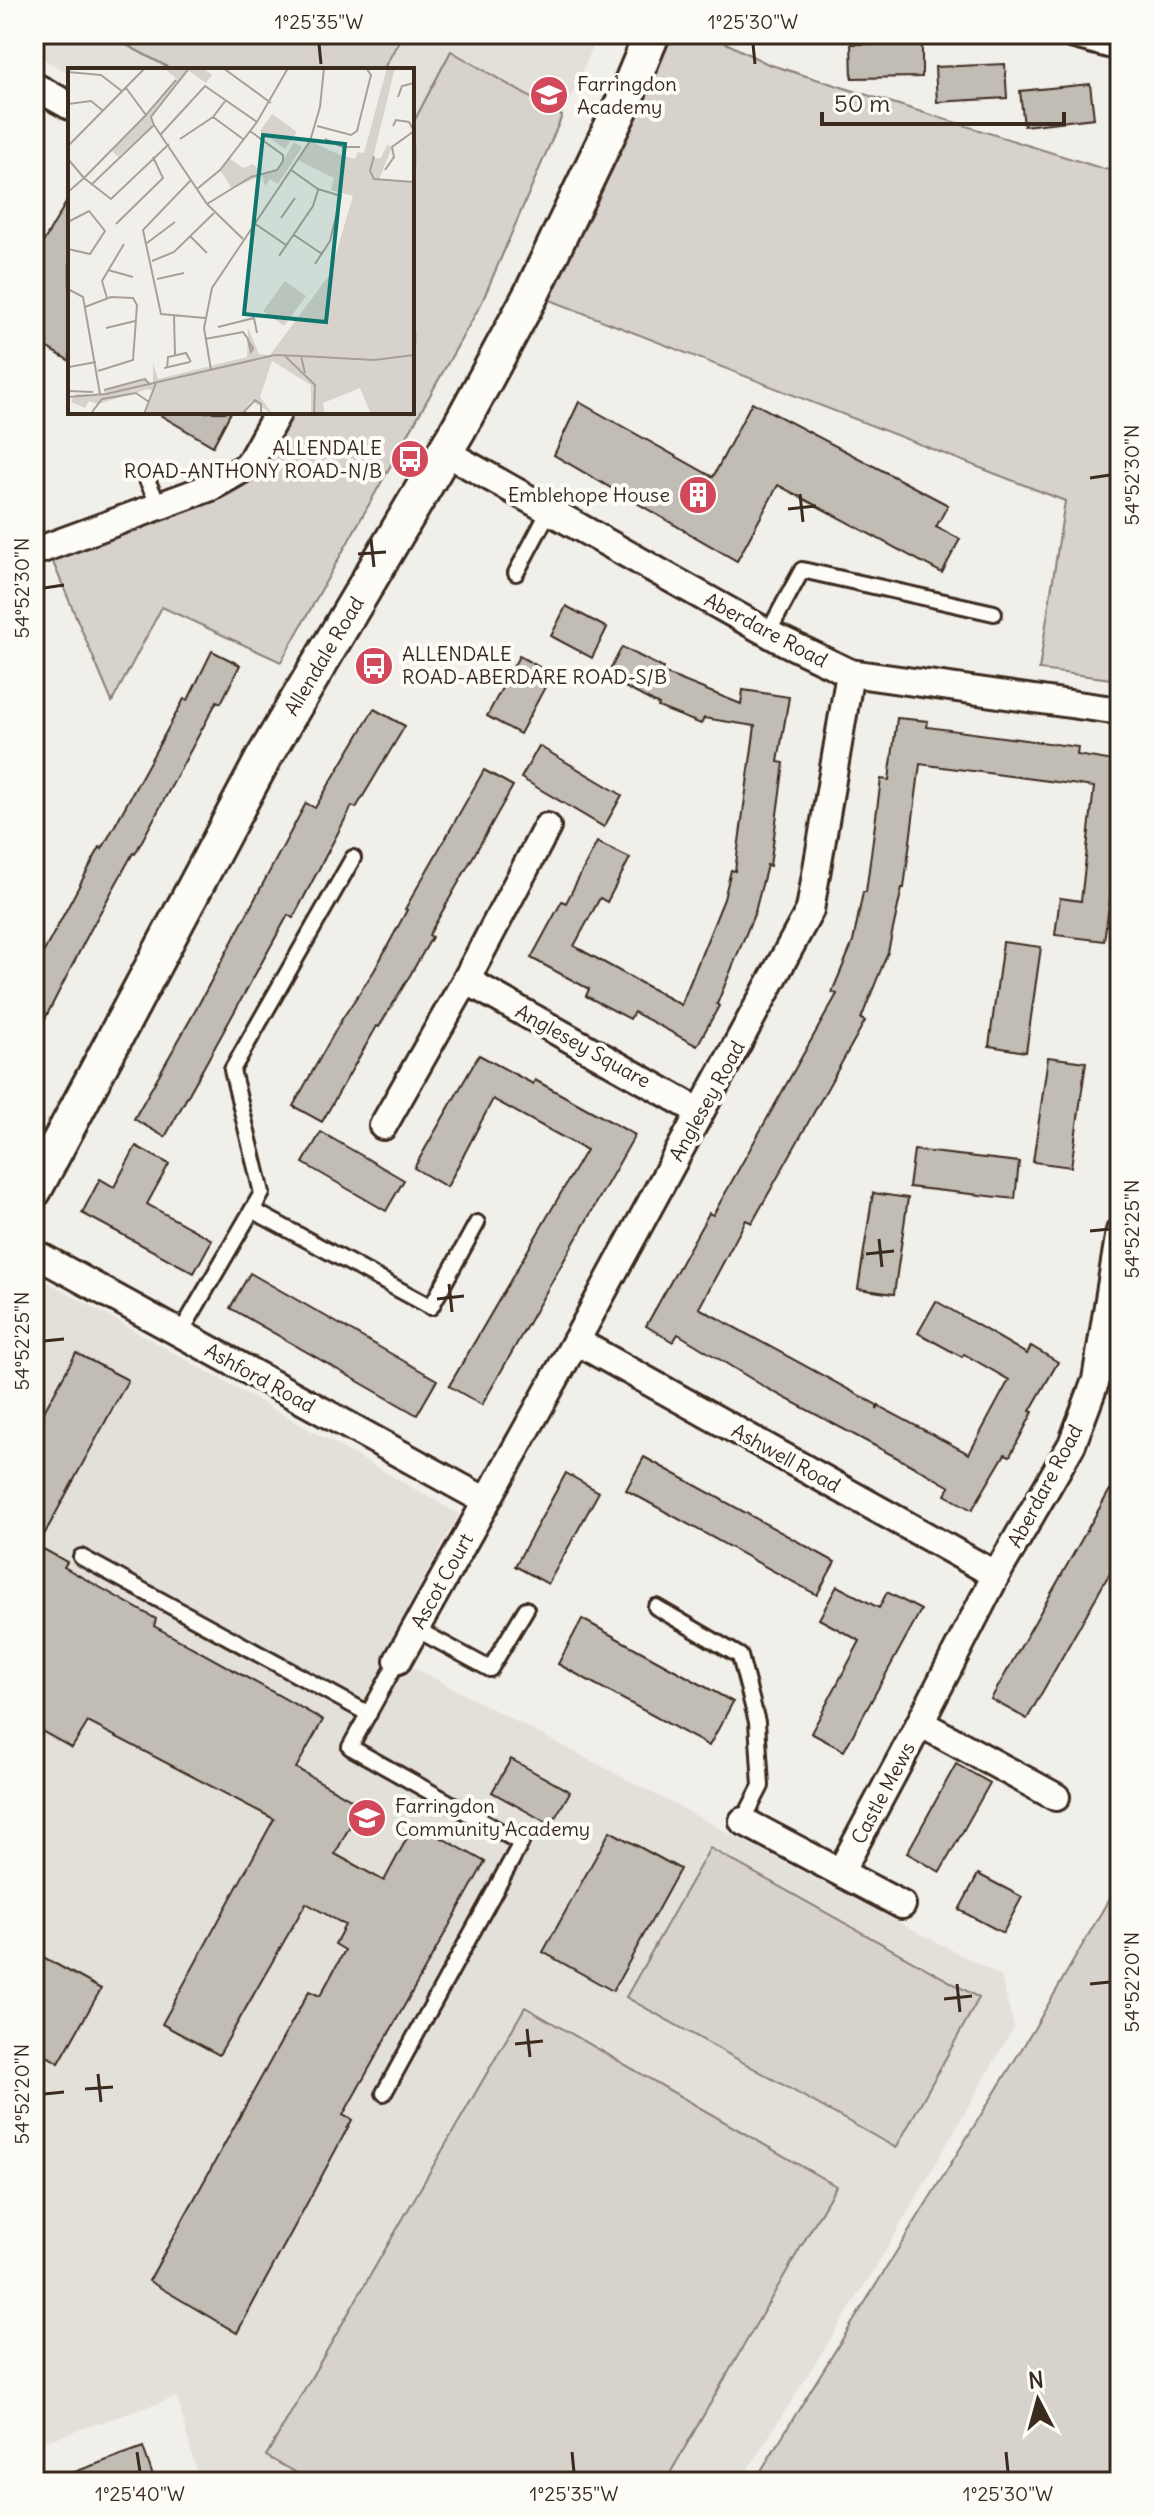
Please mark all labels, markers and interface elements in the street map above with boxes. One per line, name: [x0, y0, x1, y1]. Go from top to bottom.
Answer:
text: 1°25'35"W: [275, 9, 363, 34]
text: 1°25'30"W: [708, 9, 798, 34]
inset map: [68, 68, 414, 414]
place label: Farringdon Academy: [577, 71, 677, 119]
school or university icon: Farringdon Academy: [528, 74, 570, 116]
scale bar: [822, 76, 1064, 126]
text: 50 m: [834, 88, 890, 118]
text: 54°52'30"N: [1119, 424, 1144, 526]
place label: ALLENDALE ROAD-ANTHONY ROAD-N/B: [124, 435, 382, 483]
bus stop icon: ALLENDALE ROAD-ANTHONY ROAD-N/B: [389, 438, 431, 480]
building icon: Emblehope House: [677, 474, 719, 516]
place label: Emblehope House: [508, 482, 670, 507]
text: 54°52'30"N: [9, 537, 34, 639]
street label: Aberdare Road: [700, 587, 832, 673]
street label: Allendale Road: [278, 592, 369, 720]
place label: ALLENDALE ROAD-ABERDARE ROAD-S/B: [402, 641, 667, 689]
bus stop icon: ALLENDALE ROAD-ABERDARE ROAD-S/B: [353, 645, 395, 687]
street label: Anglesey Square: [511, 998, 655, 1093]
street label: Anglesey Road: [663, 1036, 750, 1165]
text: 54°52'25"N: [1119, 1179, 1144, 1279]
text: 54°52'25"N: [9, 1291, 34, 1391]
street label: Ashford Road: [201, 1337, 320, 1418]
street label: Ashwell Road: [728, 1417, 845, 1498]
street label: Aberdare Road: [1002, 1420, 1088, 1552]
street label: Ascot Court: [405, 1528, 478, 1633]
street label: Castle Mews: [845, 1737, 920, 1848]
place label: Farringdon Community Academy: [395, 1793, 590, 1841]
school or university icon: Farringdon Community Academy: [346, 1797, 388, 1839]
text: 54°52'20"N: [1119, 1932, 1144, 2032]
text: 54°52'20"N: [9, 2044, 34, 2144]
north arrow: [998, 2360, 1078, 2440]
text: N: [1027, 2365, 1045, 2395]
text: 1°25'40"W: [95, 2481, 185, 2506]
text: 1°25'35"W: [530, 2481, 618, 2506]
text: 1°25'30"W: [963, 2481, 1053, 2506]

